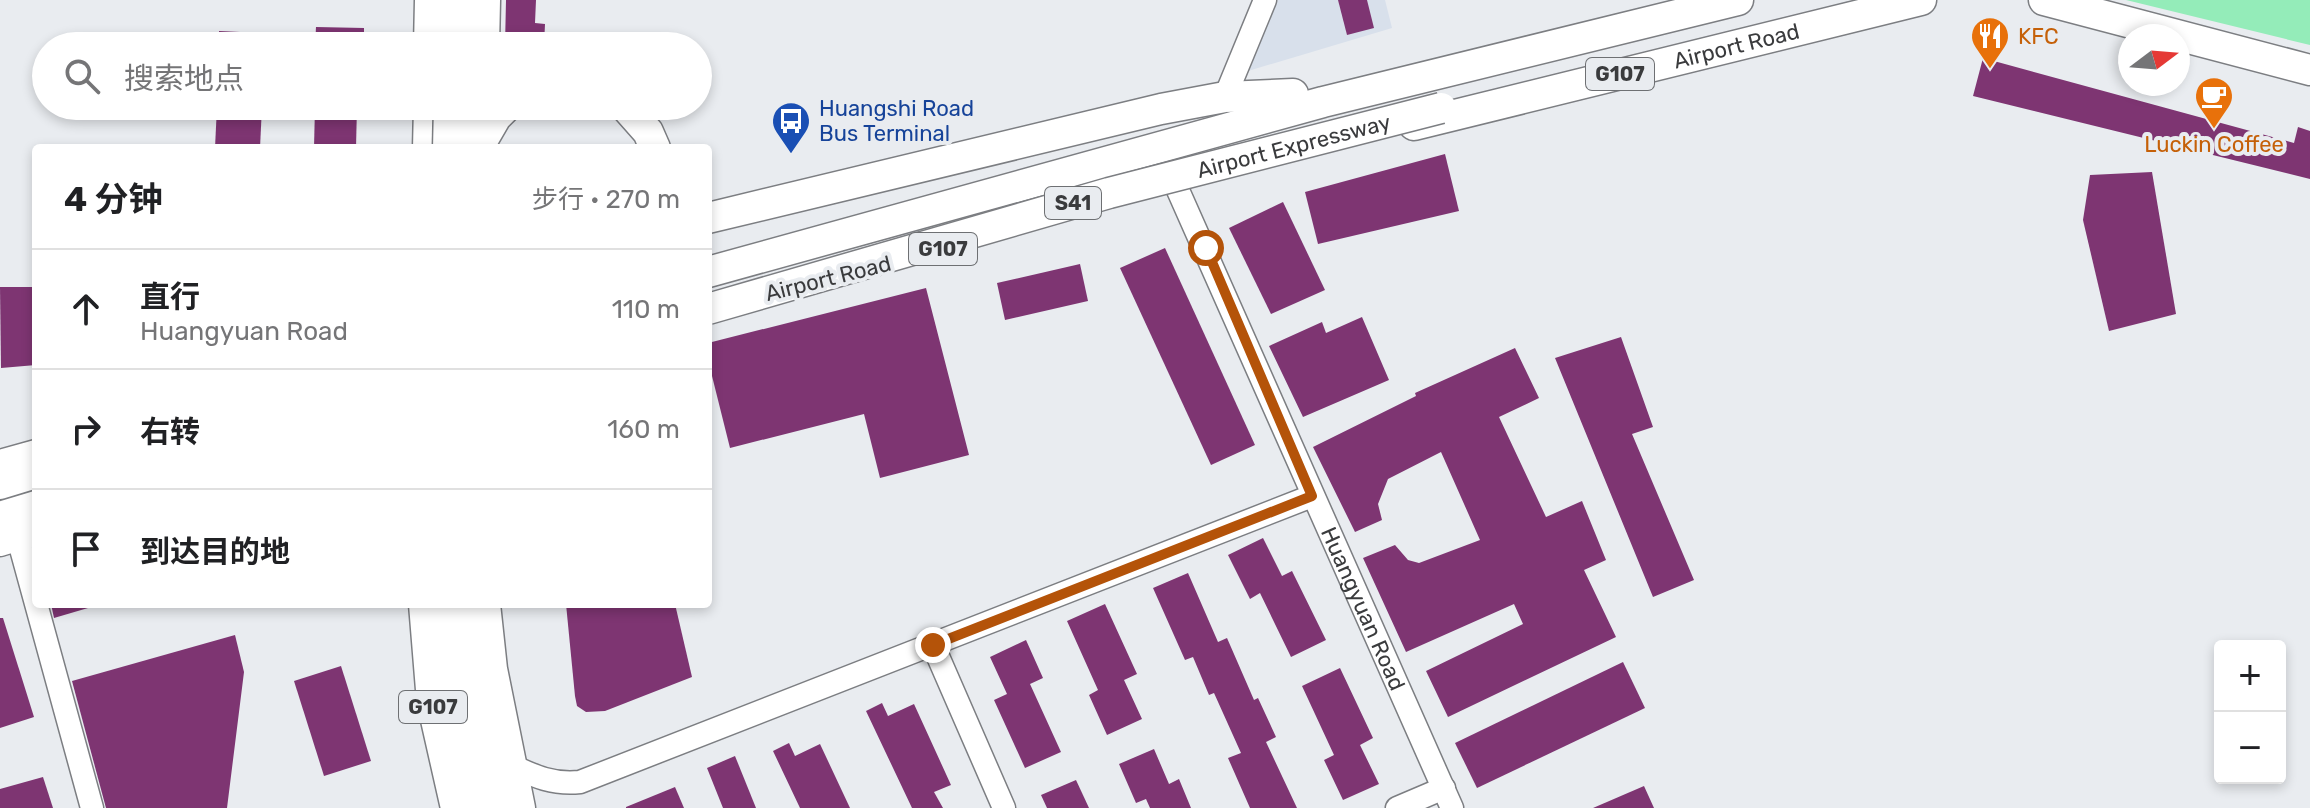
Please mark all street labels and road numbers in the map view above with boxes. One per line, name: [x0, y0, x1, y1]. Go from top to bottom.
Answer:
street label: Airport Road: [1671, 17, 1802, 75]
road number: G107: [1586, 58, 1654, 90]
street label: Airport Expressway: [1194, 108, 1393, 184]
road number: S41: [1045, 187, 1101, 219]
road number: G107: [909, 233, 977, 265]
street label: Airport Road: [762, 250, 894, 307]
street label: Huangyuan Road: [1315, 523, 1411, 695]
road number: G107: [399, 691, 467, 723]

